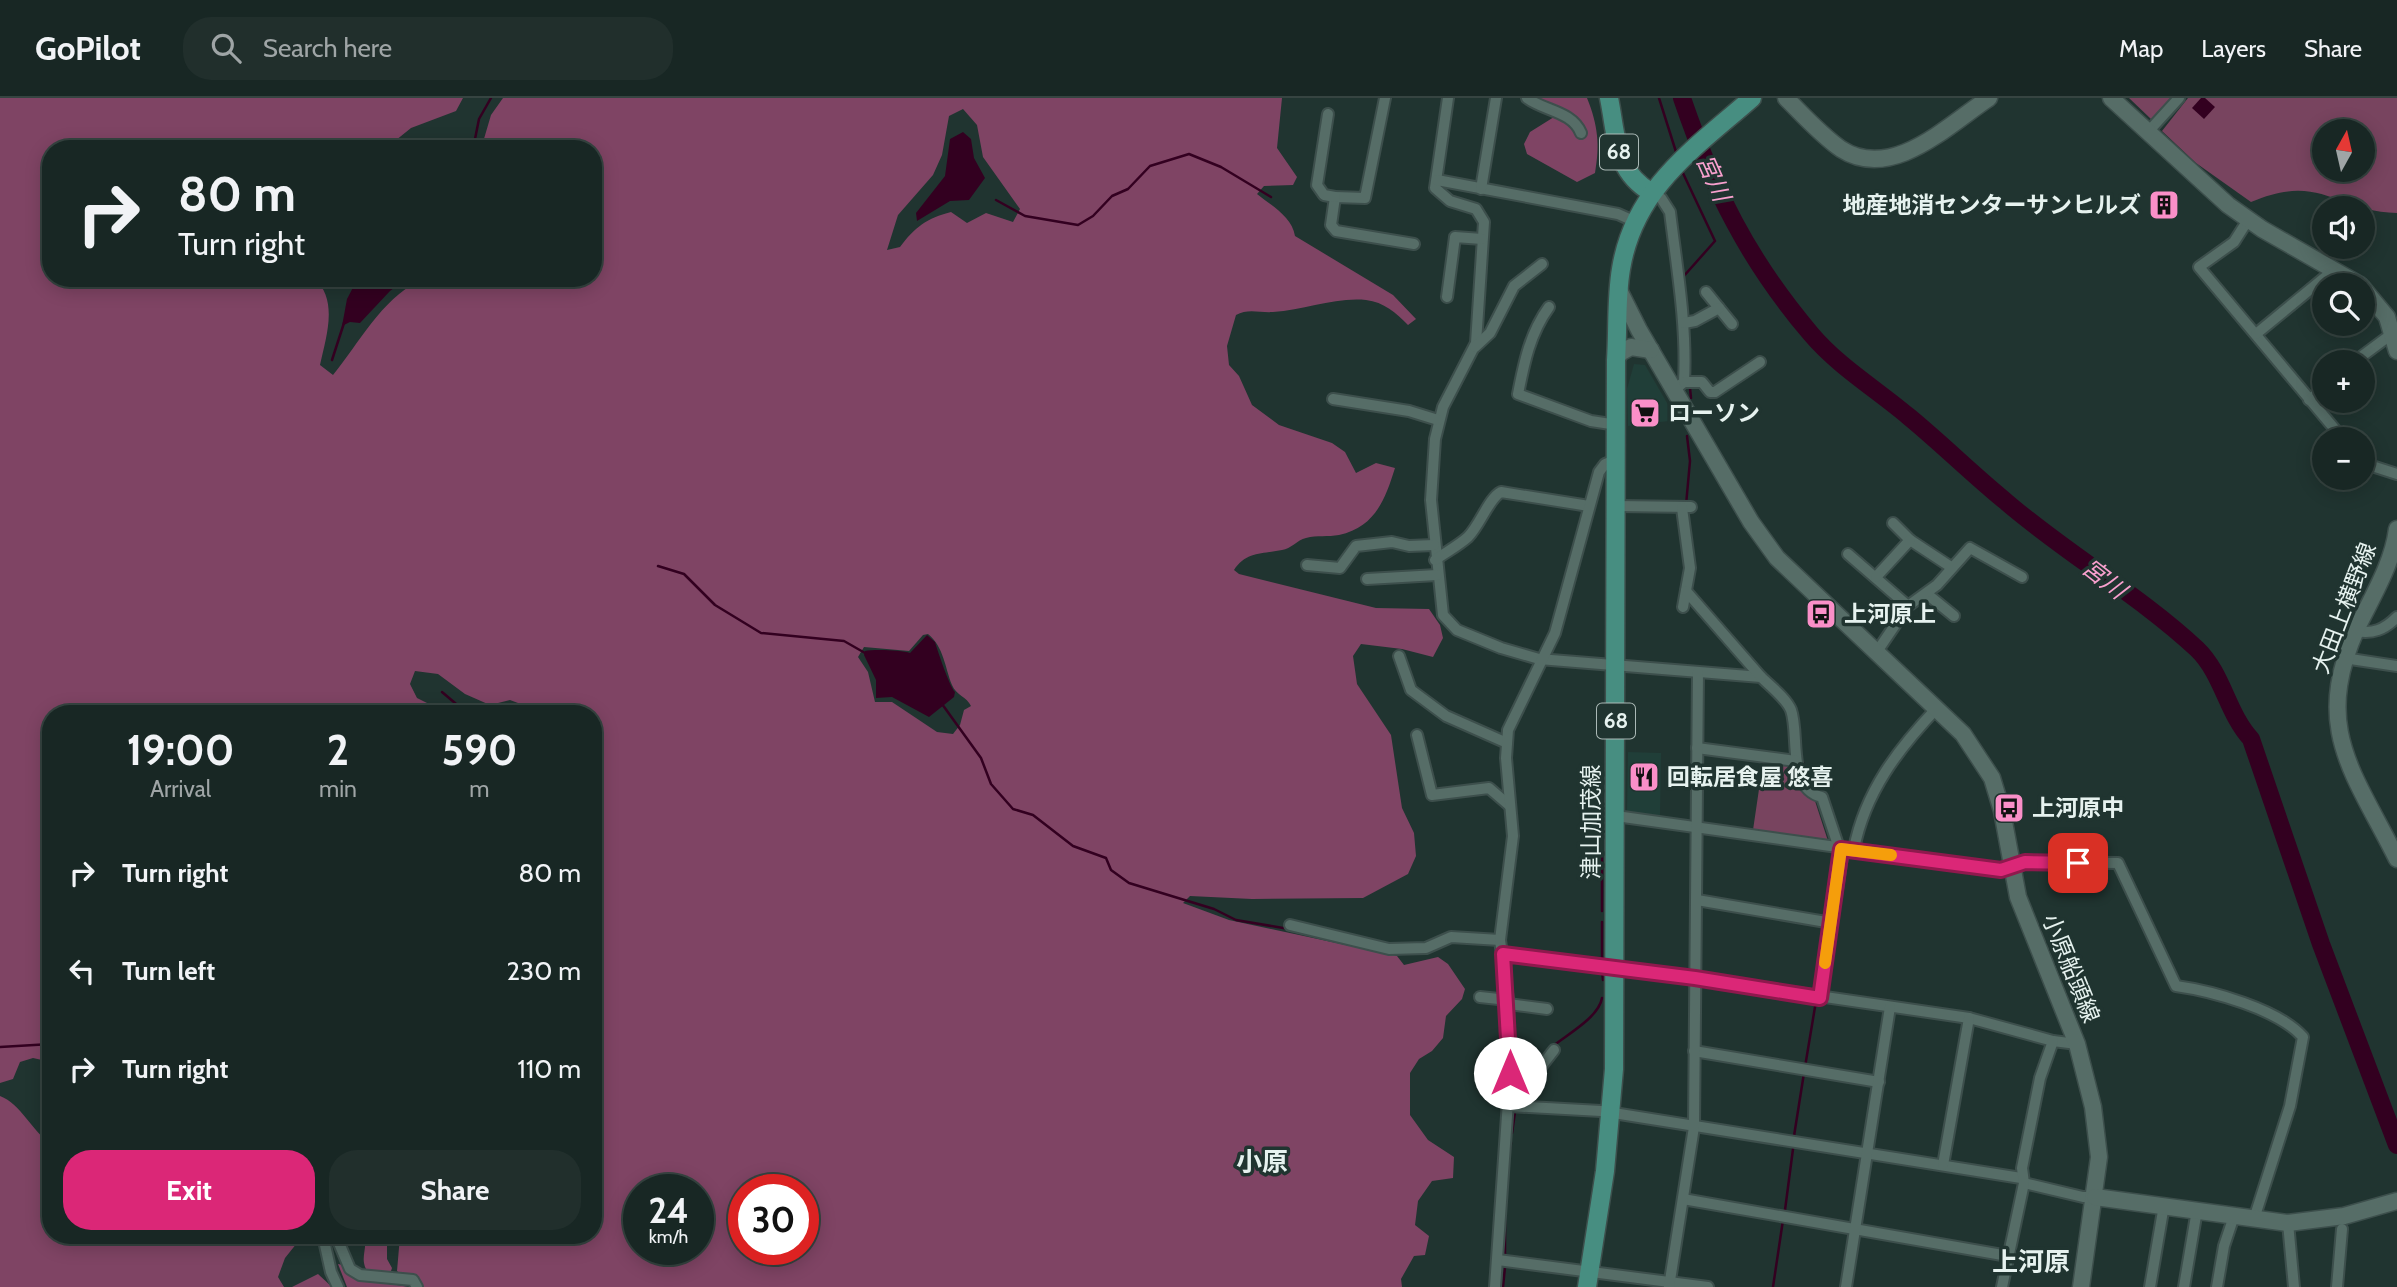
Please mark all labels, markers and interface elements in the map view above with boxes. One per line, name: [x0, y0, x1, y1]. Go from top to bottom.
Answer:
search box: [183, 17, 673, 80]
text: GoPilot: [35, 28, 141, 68]
icon: search: [207, 29, 245, 67]
text: Search here: [263, 32, 392, 64]
text: Map: [2119, 34, 2163, 63]
text: Layers: [2201, 34, 2266, 63]
text: Share: [2304, 34, 2362, 63]
north arrow: [2312, 119, 2375, 182]
map controls: [2312, 119, 2375, 490]
road number: 68: [1600, 134, 1638, 170]
water label: 宮川: [1690, 150, 1738, 208]
text: 80 m: [178, 164, 296, 223]
icon: right: [63, 168, 154, 259]
building icon: 地産地消センターサンヒルズ: [2147, 188, 2181, 222]
place label: 地産地消センターサンヒルズ: [1842, 191, 2141, 219]
button: sound: [2312, 196, 2375, 259]
text: Turn right: [178, 224, 305, 263]
button: search: [2312, 273, 2375, 336]
button: +: [2312, 350, 2375, 413]
supermarket icon: ローソン: [1628, 396, 1662, 430]
place label: ローソン: [1668, 399, 1760, 427]
button: −: [2312, 427, 2375, 490]
street label: 大田上横野線: [2306, 539, 2382, 677]
water label: 宮川: [2076, 552, 2135, 607]
bus stop icon: 上河原上: [1804, 597, 1838, 631]
place label: 上河原上: [1844, 600, 1936, 628]
road number: 68: [1597, 704, 1635, 738]
text: 19:00: [127, 724, 234, 776]
text: 2: [327, 724, 349, 776]
text: 590: [442, 724, 517, 776]
restaurant icon: 回転居食屋 悠喜: [1627, 760, 1661, 794]
place label: 回転居食屋 悠喜: [1667, 763, 1833, 791]
street label: 津山加茂線: [1577, 765, 1605, 880]
text: Arrival: [150, 775, 211, 803]
text: min: [319, 775, 357, 803]
text: m: [469, 775, 490, 803]
bus stop icon: 上河原中: [1992, 791, 2026, 825]
place label: 上河原中: [2032, 794, 2124, 822]
pin: [2048, 833, 2108, 893]
icon: arrive: [2059, 844, 2097, 882]
icon: right: [63, 854, 101, 892]
text: Turn right: [122, 857, 228, 889]
text: 80 m: [518, 857, 581, 889]
street label: 小原船頭線: [2036, 909, 2106, 1027]
icon: left: [63, 952, 101, 990]
text: Turn left: [122, 955, 215, 987]
text: 230 m: [507, 955, 581, 987]
position arrow: [1473, 1036, 1547, 1110]
icon: right: [63, 1050, 101, 1088]
text: Turn right: [122, 1053, 228, 1085]
text: 110 m: [517, 1053, 581, 1085]
district label: 小原: [1236, 1146, 1288, 1178]
button: Exit: [63, 1150, 315, 1230]
button: Share: [329, 1150, 581, 1230]
speed limit sign: 30: [728, 1174, 819, 1265]
text: 24: [648, 1189, 689, 1232]
text: km/h: [649, 1226, 688, 1248]
district label: 上河原: [1992, 1246, 2070, 1278]

